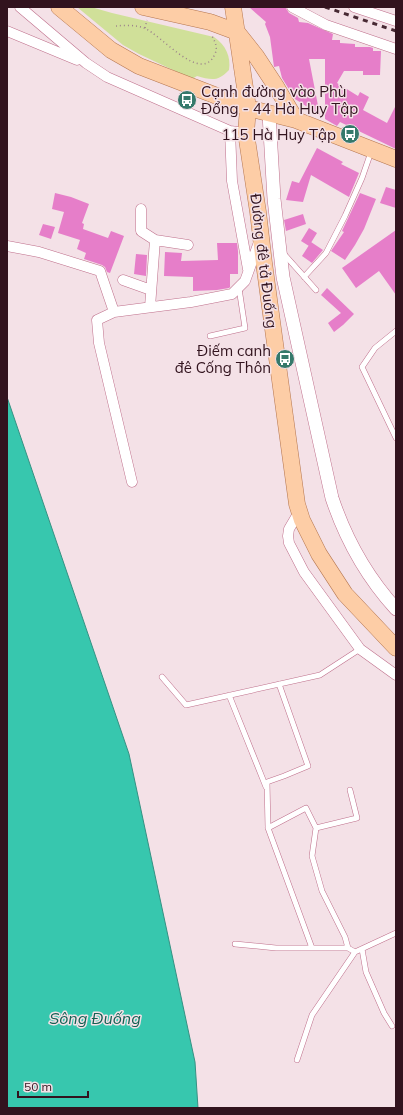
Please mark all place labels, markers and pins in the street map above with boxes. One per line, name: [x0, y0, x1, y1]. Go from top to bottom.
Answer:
place label: Cạnh đường vào Phù Đổng - 44 Hà Huy Tập: [201, 82, 358, 118]
bus stop icon: Cạnh đường vào Phù Đổng - 44 Hà Huy Tập: [176, 89, 198, 111]
bus stop icon: 115 Hà Huy Tập: [339, 123, 361, 145]
place label: 115 Hà Huy Tập: [222, 125, 336, 144]
place label: Điếm canh đê Cống Thôn: [175, 341, 271, 377]
bus stop icon: Điếm canh đê Cống Thôn: [274, 348, 296, 370]

